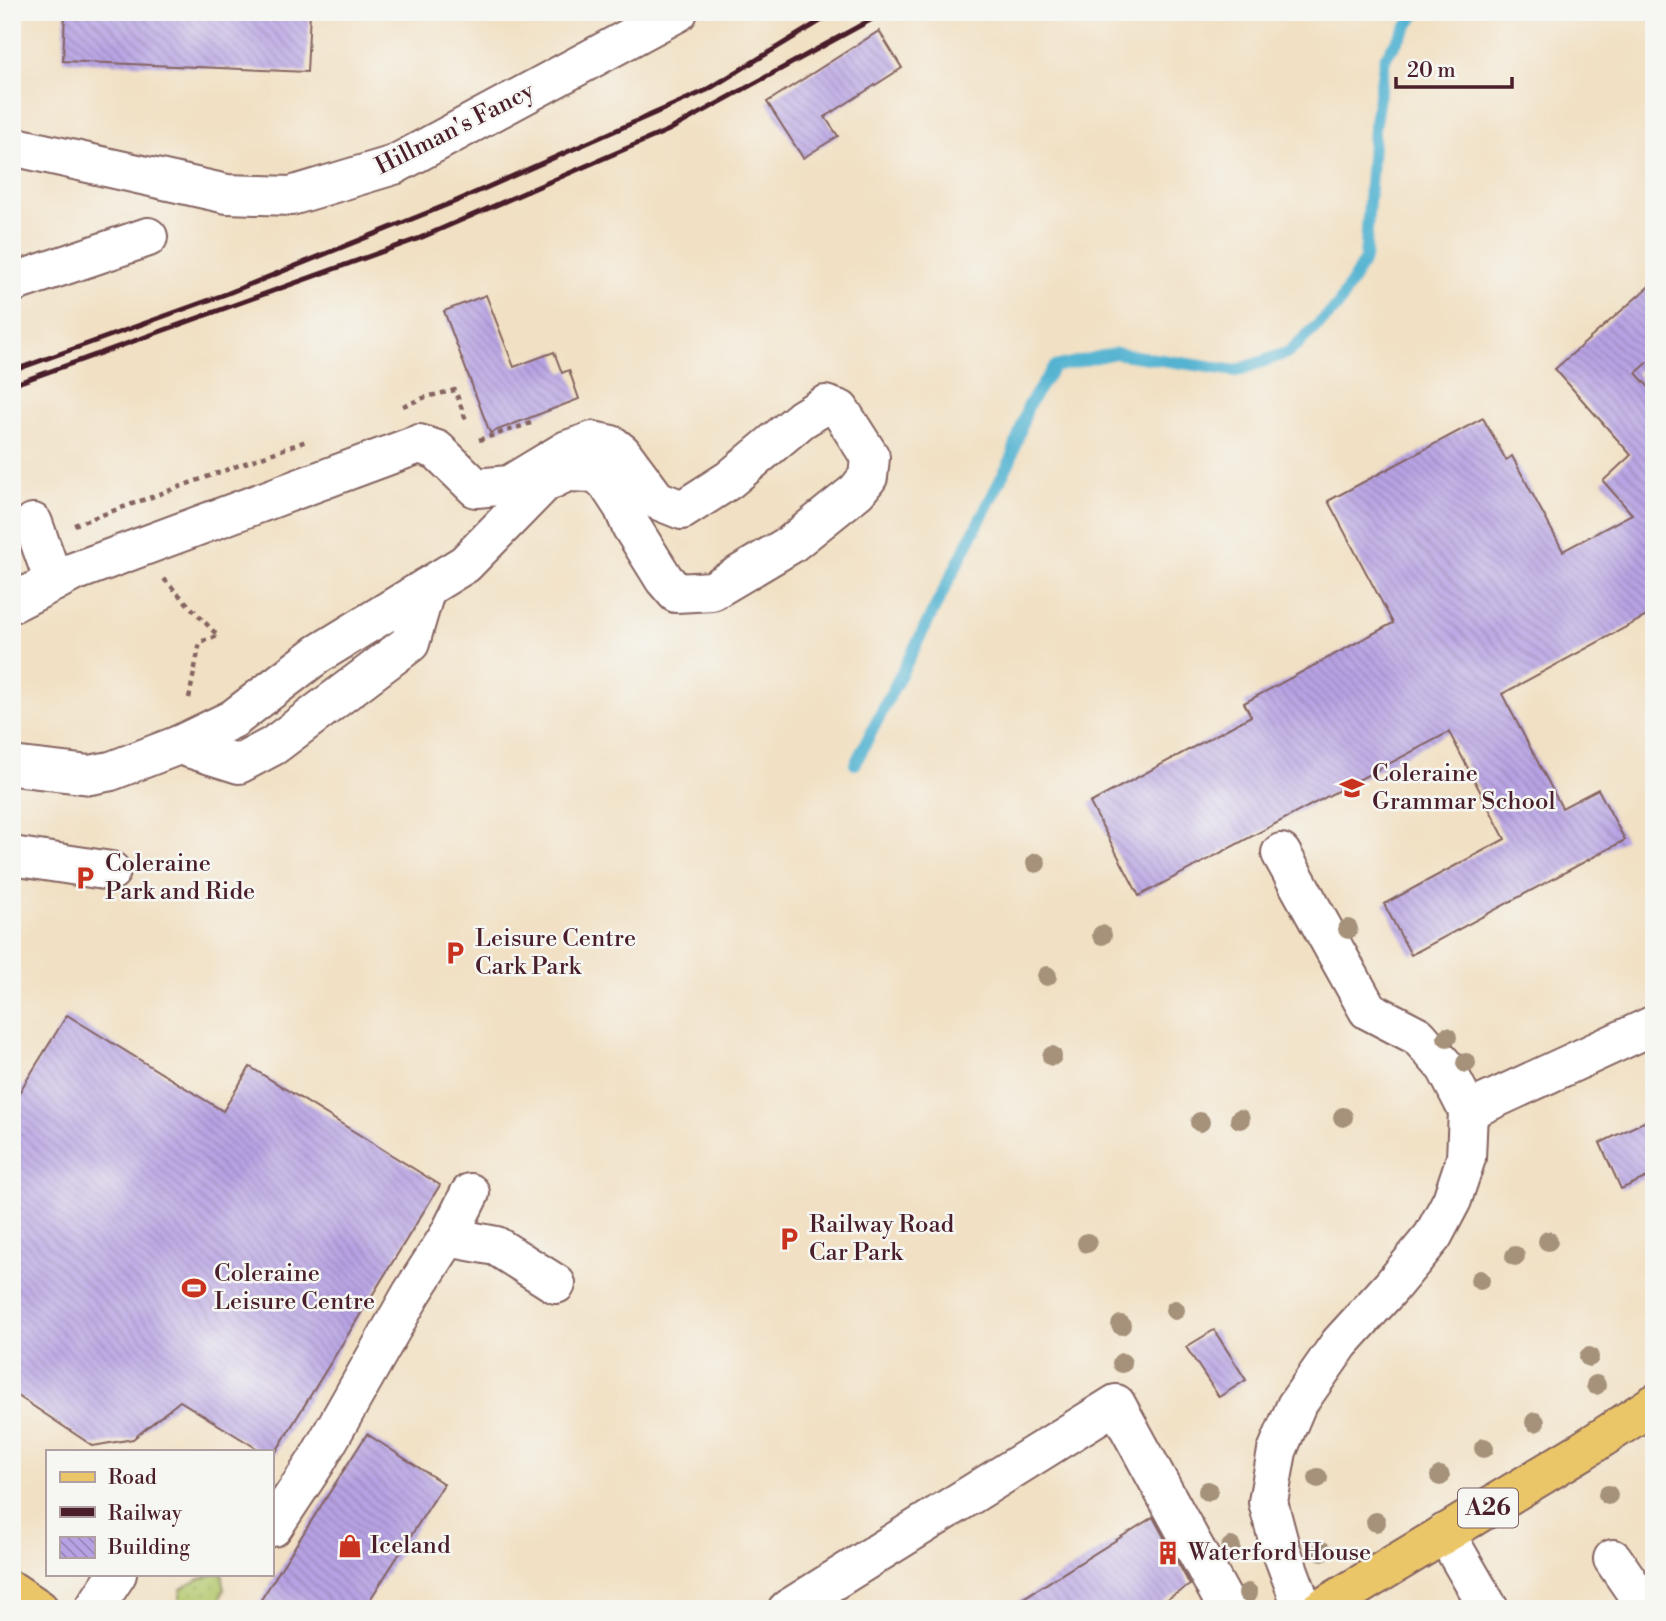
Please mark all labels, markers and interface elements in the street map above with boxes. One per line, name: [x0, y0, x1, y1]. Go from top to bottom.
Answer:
scale bar: [1396, 46, 1512, 90]
text: 20 m: [1407, 58, 1456, 84]
street label: Hillman's Fancy: [371, 76, 540, 182]
place label: Coleraine Grammar School: [1372, 759, 1556, 817]
school or university icon: Coleraine Grammar School: [1338, 774, 1366, 802]
place label: Coleraine Park and Ride: [105, 849, 255, 907]
parking icon: Coleraine Park and Ride: [71, 864, 99, 892]
place label: Leisure Centre Cark Park: [475, 924, 636, 982]
parking icon: Leisure Centre Cark Park: [441, 939, 469, 967]
place label: Railway Road Car Park: [809, 1210, 955, 1268]
parking icon: Railway Road Car Park: [775, 1225, 803, 1253]
place label: Coleraine Leisure Centre: [214, 1259, 375, 1317]
sports icon: Coleraine Leisure Centre: [180, 1274, 208, 1302]
legend: [46, 1450, 273, 1576]
text: Road: [108, 1465, 157, 1491]
road number: A26: [1458, 1488, 1518, 1527]
text: Railway: [108, 1501, 183, 1527]
place label: Iceland: [370, 1531, 451, 1561]
shop icon: Iceland: [336, 1532, 364, 1560]
text: Building: [107, 1535, 190, 1561]
place label: Waterford House: [1187, 1538, 1371, 1568]
building icon: Waterford House: [1154, 1539, 1182, 1567]

